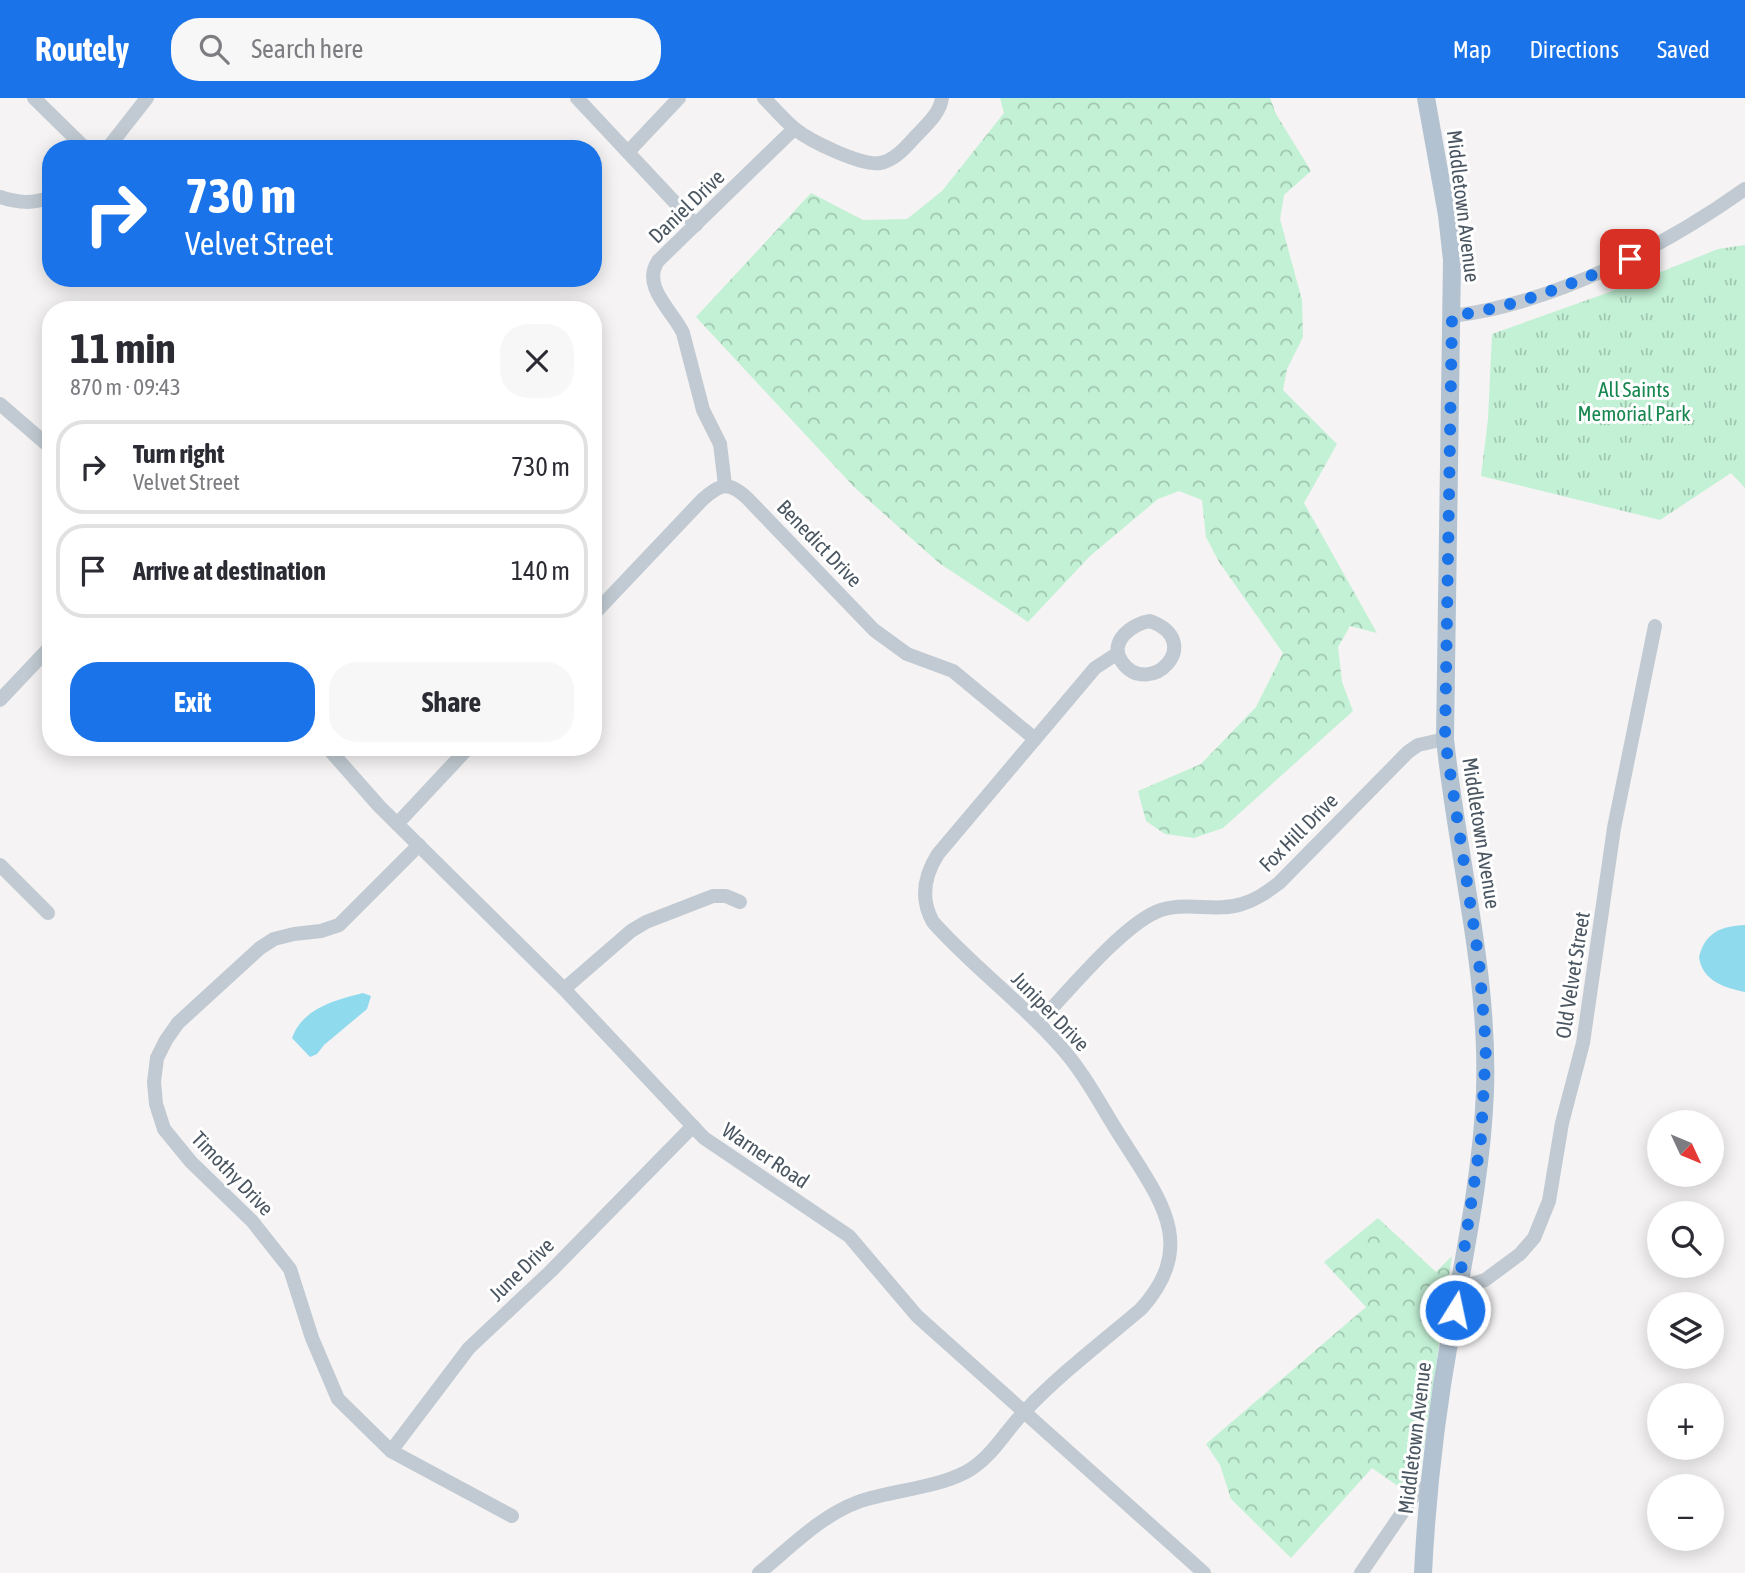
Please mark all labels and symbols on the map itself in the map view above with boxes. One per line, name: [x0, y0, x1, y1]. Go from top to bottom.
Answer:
street label: Middletown Avenue: [1443, 129, 1485, 283]
street label: Daniel Drive: [643, 164, 729, 248]
pin: [1600, 229, 1660, 289]
park label: All Saints Memorial Park: [1578, 377, 1690, 425]
street label: Benedict Drive: [773, 495, 867, 591]
street label: Middletown Avenue: [1458, 756, 1506, 910]
street label: Fox Hill Drive: [1254, 788, 1342, 876]
street label: Old Velvet Street: [1550, 910, 1594, 1040]
street label: Juniper Drive: [1007, 966, 1095, 1056]
north arrow: [1647, 1110, 1724, 1186]
street label: Warner Road: [718, 1117, 814, 1193]
street label: Timothy Drive: [187, 1126, 279, 1220]
street label: June Drive: [484, 1233, 558, 1305]
position arrow: [1418, 1273, 1492, 1347]
street label: Middletown Avenue: [1393, 1361, 1435, 1515]

